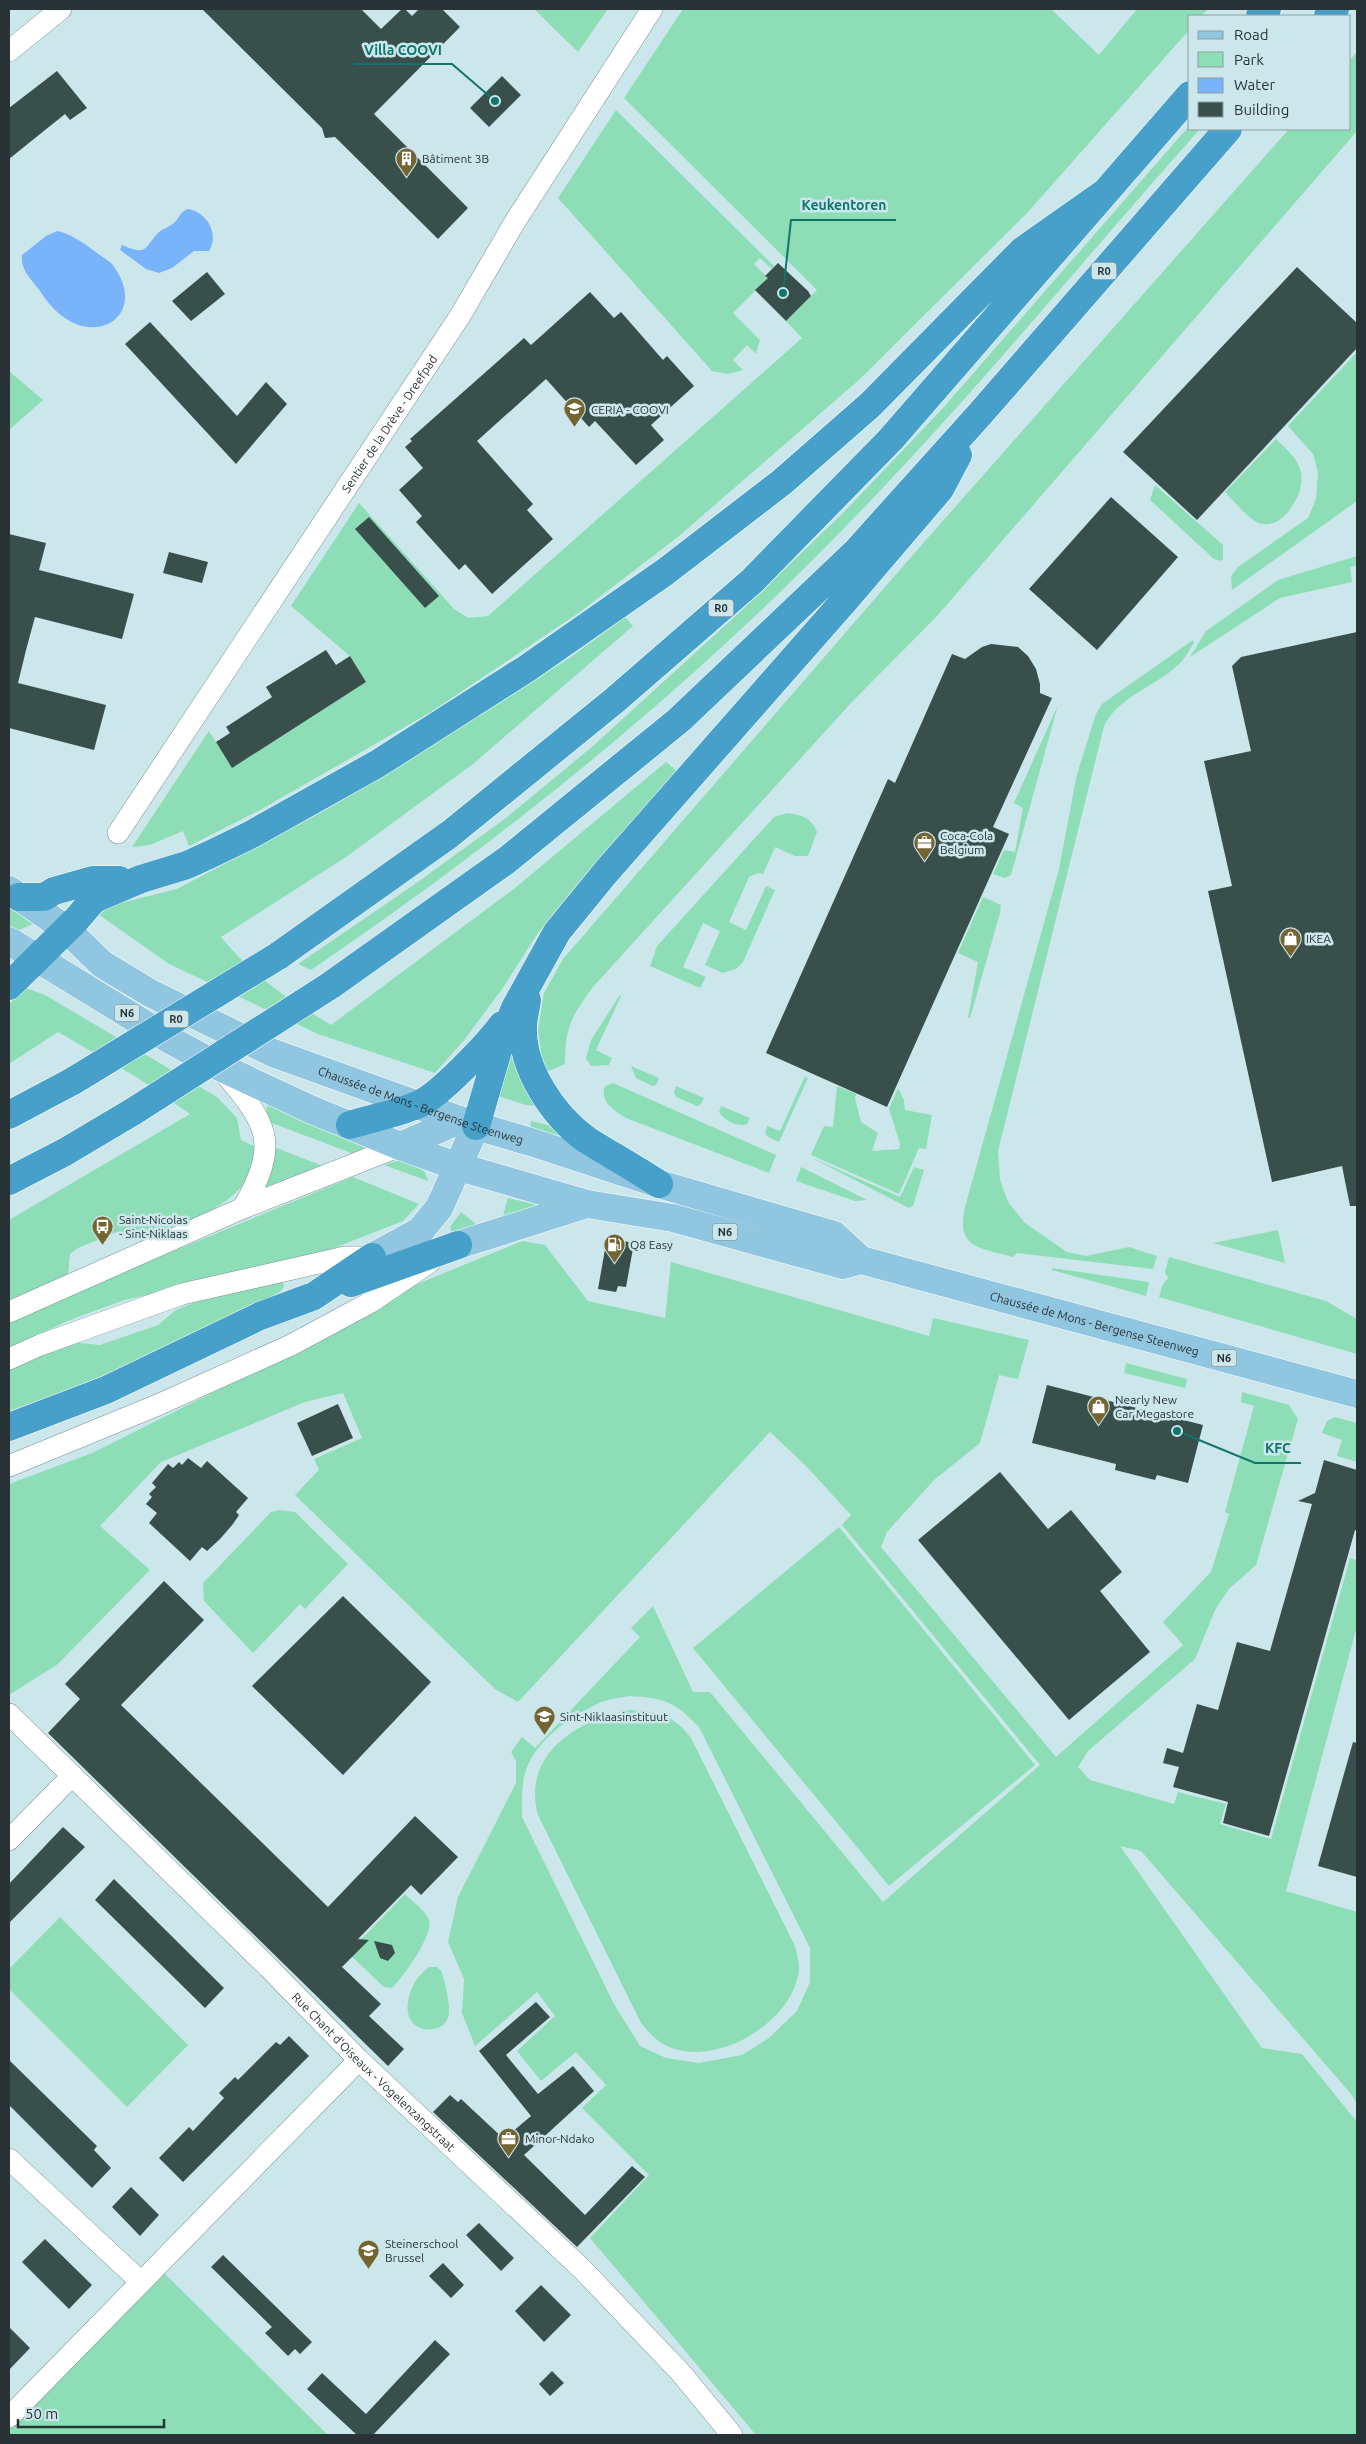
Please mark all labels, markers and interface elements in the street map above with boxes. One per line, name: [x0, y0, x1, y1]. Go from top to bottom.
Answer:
legend: [1188, 15, 1351, 130]
text: Road: [1234, 26, 1269, 43]
callout: Villa COOVI: [354, 35, 452, 64]
text: Villa COOVI: [364, 42, 442, 58]
text: Park: [1234, 51, 1264, 68]
text: Water: [1234, 76, 1275, 93]
text: Building: [1234, 101, 1289, 118]
building icon: Bâtiment 3B: [394, 146, 418, 177]
place label: Bâtiment 3B: [422, 152, 489, 165]
callout: Keukentoren: [791, 191, 896, 220]
text: Keukentoren: [802, 197, 886, 213]
road number: R0: [1092, 262, 1116, 280]
street label: Sentier de la Drève - Dreefpad: [339, 352, 439, 495]
school or university icon: CERIA - COOVI: [563, 397, 587, 428]
place label: CERIA - COOVI: [591, 403, 669, 416]
road number: R0: [708, 600, 734, 616]
place label: Coca-Cola Belgium: [940, 829, 993, 856]
office icon: Coca-Cola Belgium: [912, 830, 936, 861]
shop icon: IKEA: [1278, 926, 1302, 957]
place label: IKEA: [1306, 932, 1331, 945]
road number: N6: [114, 1004, 140, 1021]
road number: R0: [164, 1011, 188, 1028]
street label: Chaussée de Mons - Bergense Steenweg: [317, 1063, 525, 1146]
place label: Saint-Nicolas - Sint-Niklaas: [119, 1213, 188, 1240]
bus stop icon: Saint-Nicolas - Sint-Niklaas: [91, 1214, 115, 1245]
road number: N6: [712, 1224, 738, 1240]
fuel station icon: Q8 Easy: [602, 1232, 626, 1263]
place label: Q8 Easy: [630, 1238, 673, 1251]
street label: Chaussée de Mons - Bergense Steenweg: [989, 1289, 1201, 1358]
road number: N6: [1212, 1350, 1236, 1366]
place label: Nearly New Car Megastore: [1115, 1393, 1194, 1420]
shop icon: Nearly New Car Megastore: [1087, 1394, 1111, 1425]
callout: KFC: [1255, 1434, 1301, 1463]
text: KFC: [1265, 1440, 1291, 1456]
school or university icon: Sint-Niklaasinstituut: [532, 1704, 556, 1735]
place label: Sint-Niklaasinstituut: [560, 1710, 668, 1723]
street label: Rue Chant d'Oiseaux - Vogelenzangstraat: [290, 1990, 458, 2154]
office icon: Minor-Ndako: [497, 2126, 521, 2157]
place label: Minor-Ndako: [525, 2132, 595, 2145]
place label: Steinerschool Brussel: [385, 2237, 458, 2264]
school or university icon: Steinerschool Brussel: [357, 2238, 381, 2269]
scale bar: [18, 2396, 164, 2428]
text: 50 m: [25, 2405, 58, 2422]

